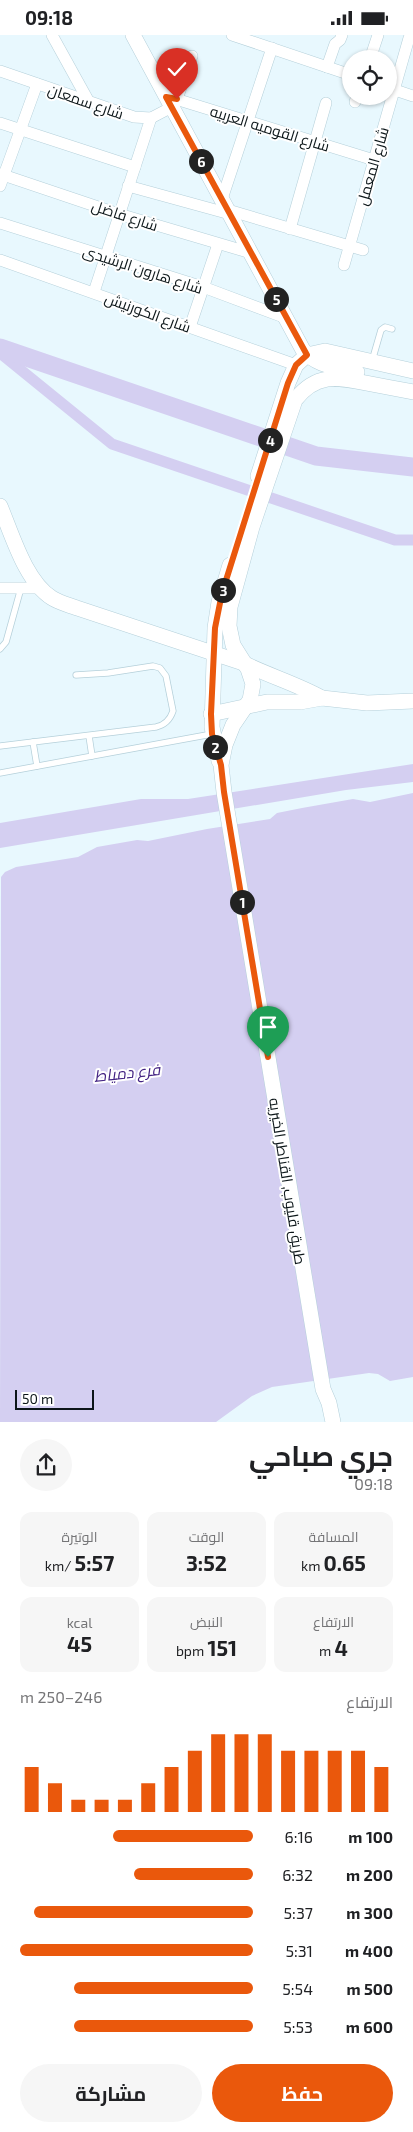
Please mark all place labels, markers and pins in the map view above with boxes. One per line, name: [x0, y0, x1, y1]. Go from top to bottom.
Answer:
pin: [156, 48, 198, 99]
pin: 6: [188, 149, 214, 173]
pin: 5: [264, 287, 288, 311]
pin: 4: [258, 427, 282, 453]
pin: 3: [210, 577, 236, 603]
pin: 2: [202, 735, 228, 759]
pin: 1: [230, 889, 254, 915]
pin: [247, 1006, 289, 1057]

